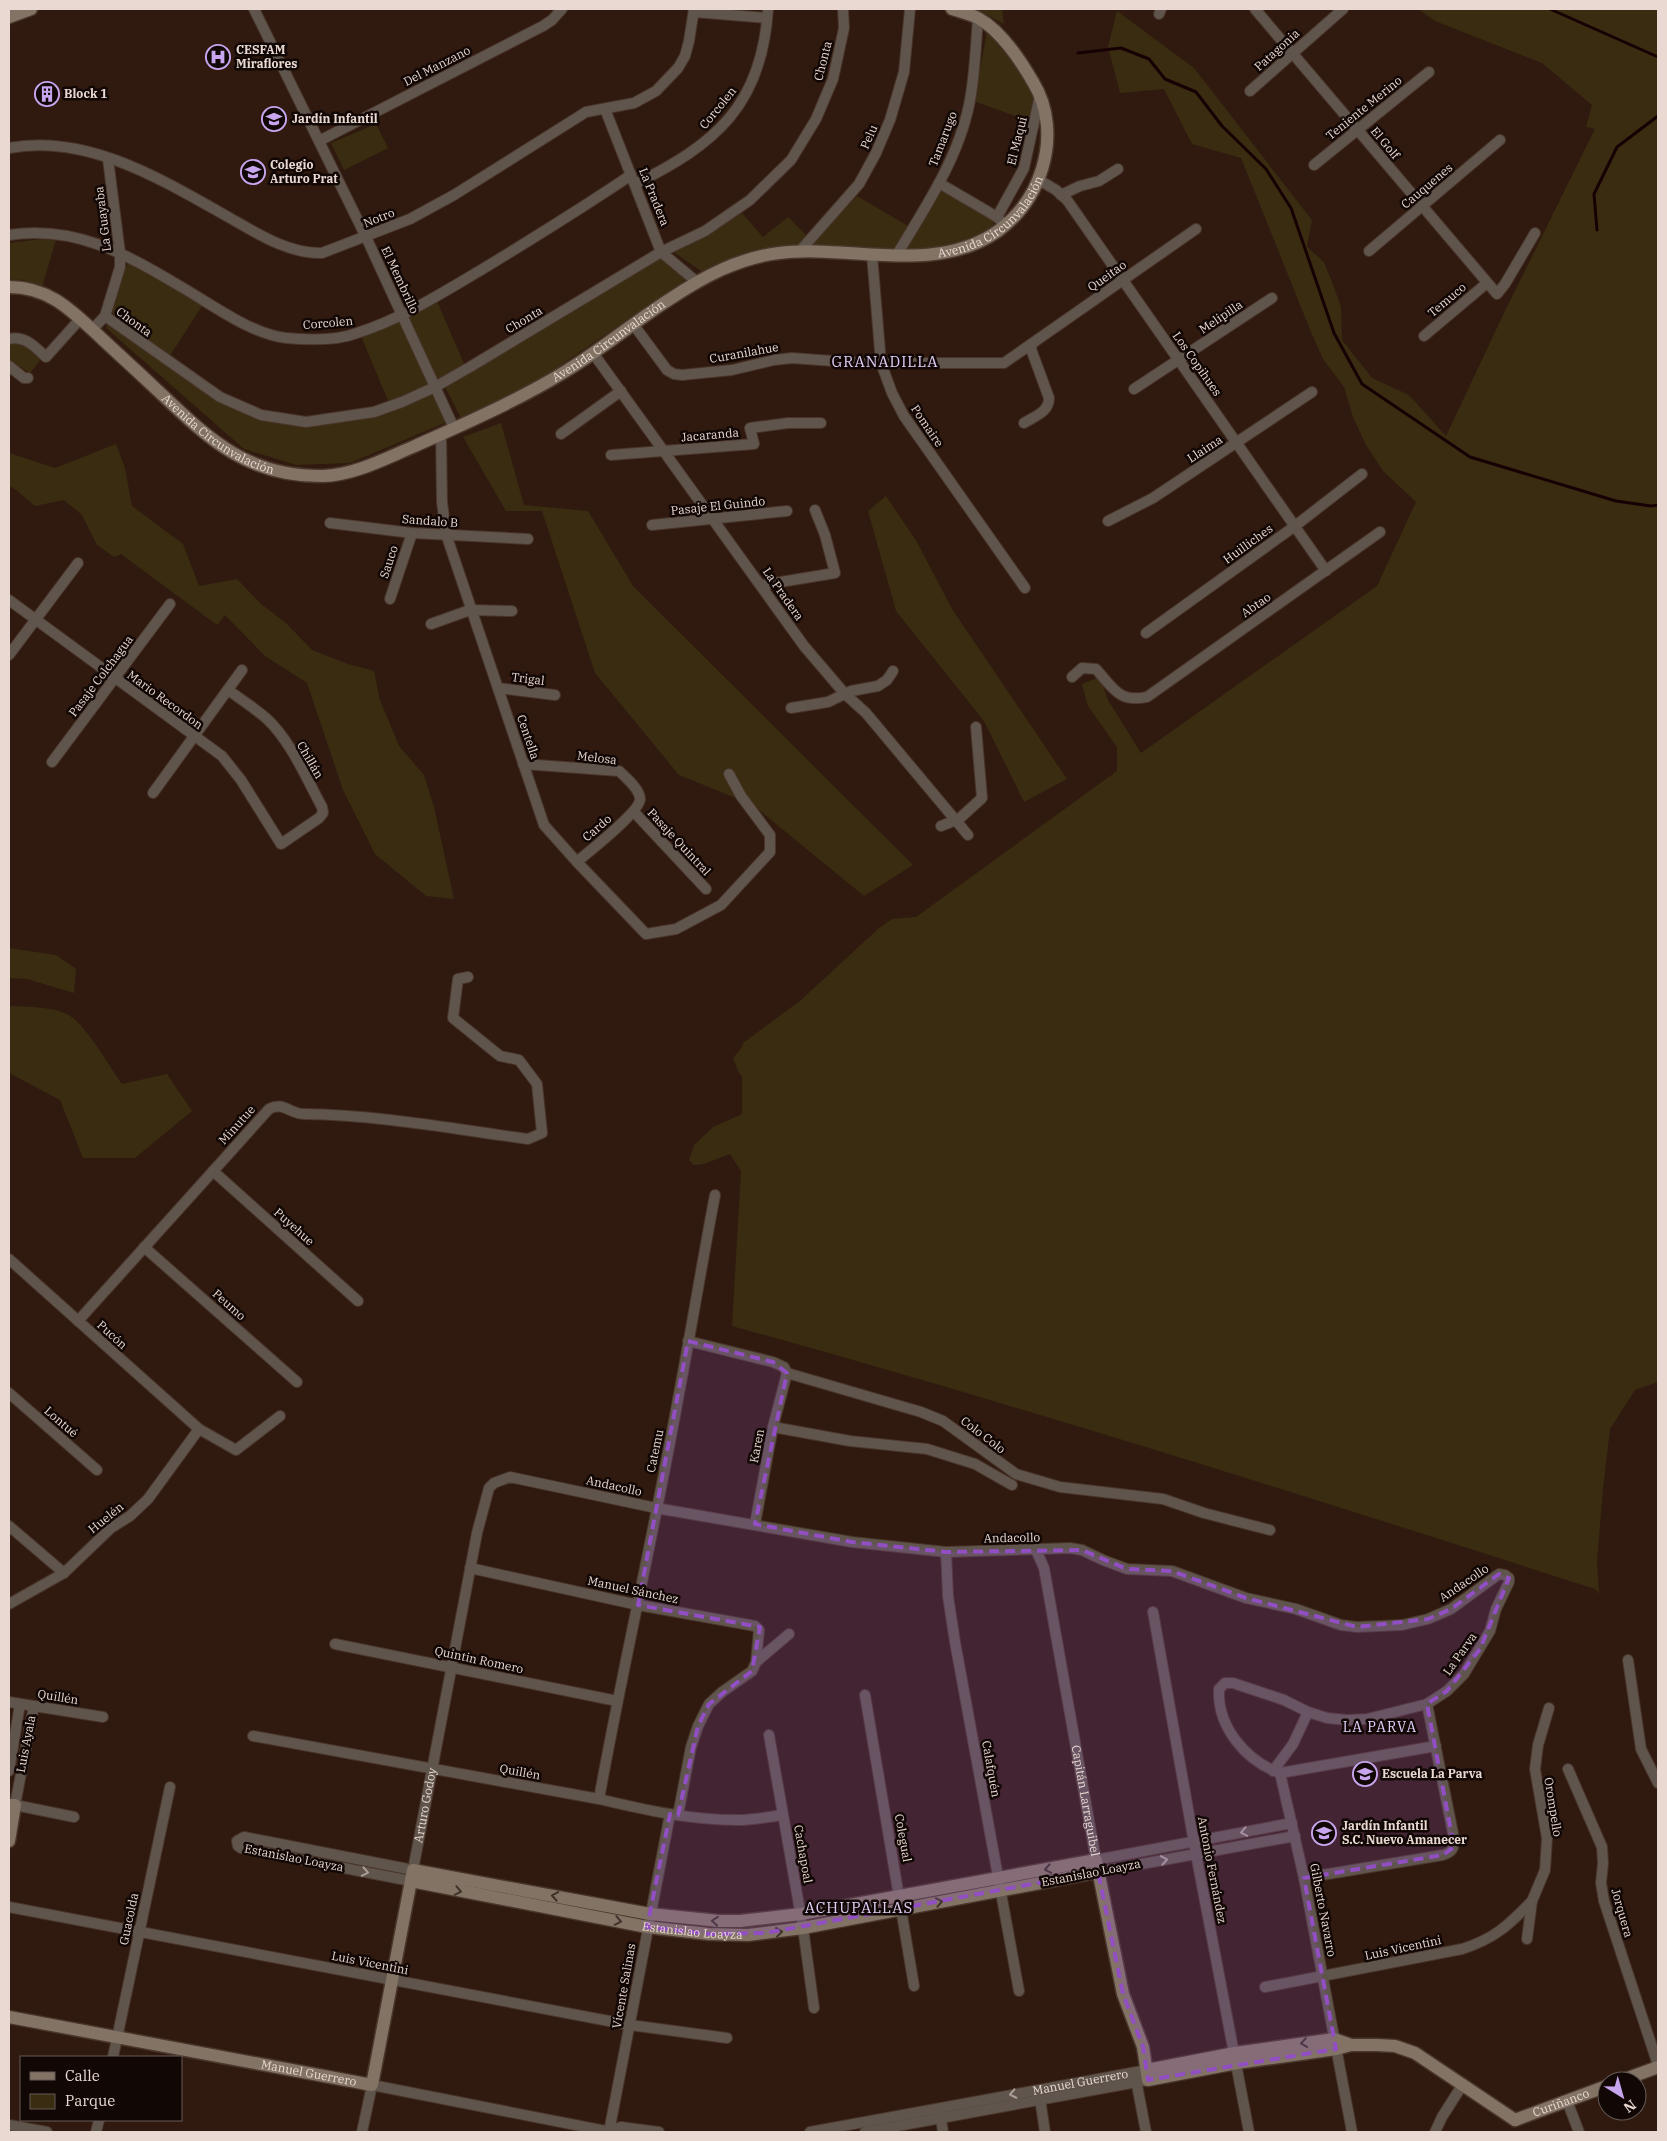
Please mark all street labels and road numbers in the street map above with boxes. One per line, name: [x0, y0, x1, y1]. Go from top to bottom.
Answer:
street label: Patagonia: [1251, 25, 1303, 74]
street label: Chonta: [810, 39, 835, 82]
street label: Del Manzano: [401, 42, 473, 89]
street label: Teniente Merino: [1323, 72, 1405, 143]
street label: Corcolen: [696, 83, 739, 132]
street label: Tamarugo: [925, 109, 960, 169]
street label: El Maqui: [1003, 115, 1030, 167]
street label: Pelu: [857, 122, 881, 151]
street label: El Golf: [1368, 124, 1404, 162]
street label: Cauquenes: [1398, 160, 1456, 211]
street label: La Pradera: [636, 166, 673, 228]
street label: Avenida Circunvalación: [937, 173, 1046, 261]
street label: La Guayaba: [91, 185, 114, 252]
street label: Notro: [361, 204, 397, 231]
street label: El Membrillo: [378, 244, 423, 316]
street label: Queitao: [1084, 257, 1129, 294]
street label: Temuco: [1424, 279, 1469, 320]
street label: Avenida Circunvalación: [549, 296, 668, 385]
street label: Melipilla: [1196, 296, 1246, 337]
street label: Chonta: [503, 302, 545, 336]
street label: Chonta: [113, 304, 155, 340]
street label: Corcolen: [302, 313, 354, 332]
street label: Los Copihues: [1170, 329, 1225, 399]
street label: Curanilahue: [708, 339, 780, 366]
street label: Avenida Circunvalación: [159, 391, 276, 477]
street label: Pomaire: [908, 402, 947, 450]
street label: Jacaranda: [680, 424, 740, 445]
street label: Llaima: [1184, 431, 1226, 466]
street label: Pasaje El Guindo: [670, 493, 766, 518]
street label: Sandalo B: [401, 511, 459, 530]
street label: Huilliches: [1220, 521, 1276, 567]
street label: Sauco: [376, 543, 401, 580]
street label: La Pradera: [760, 564, 807, 623]
street label: Abtao: [1238, 589, 1274, 620]
street label: Pasaje Colchagua: [65, 632, 136, 719]
street label: Mario Recordon: [125, 667, 206, 732]
street label: Trigal: [511, 669, 546, 688]
street label: Centella: [514, 713, 543, 762]
street label: Chillán: [294, 738, 327, 781]
street label: Melosa: [576, 748, 618, 767]
street label: Pasaje Quintral: [644, 805, 715, 879]
street label: Cardo: [579, 811, 614, 844]
street label: Minutue: [215, 1102, 258, 1147]
street label: Puyehue: [271, 1205, 318, 1249]
street label: Peumo: [210, 1286, 249, 1324]
street label: Pucón: [94, 1317, 131, 1352]
street label: Lontué: [41, 1403, 81, 1440]
street label: Colo Colo: [958, 1413, 1009, 1456]
street label: Catemu: [643, 1427, 667, 1474]
street label: Karen: [746, 1427, 767, 1464]
street label: Andacollo: [585, 1472, 644, 1499]
street label: Huelén: [85, 1499, 127, 1536]
street label: Andacollo: [984, 1530, 1041, 1545]
street label: Andacollo: [1436, 1560, 1492, 1605]
street label: Manuel Sánchez: [586, 1573, 680, 1606]
street label: La Parva: [1439, 1629, 1480, 1678]
street label: Quintin Romero: [433, 1643, 525, 1676]
street label: Quillén: [37, 1686, 80, 1707]
street label: Luis Ayala: [13, 1714, 38, 1774]
street label: Calafquén: [979, 1739, 1004, 1799]
street label: Capitán Larraguibel: [1069, 1744, 1103, 1858]
street label: Quillén: [499, 1761, 542, 1783]
street label: Arturo Godoy: [410, 1766, 439, 1844]
street label: Orompello: [1541, 1776, 1566, 1838]
street label: Colegual: [892, 1813, 915, 1864]
street label: Antonio Fernández: [1195, 1815, 1230, 1925]
street label: Cachapoal: [791, 1824, 816, 1885]
street label: Estanislao Loayza: [243, 1841, 345, 1875]
street label: Estanislao Loayza: [1040, 1855, 1142, 1889]
street label: Gilberto Navarro: [1307, 1862, 1340, 1958]
street label: Jorquera: [1608, 1887, 1637, 1940]
street label: Guacolda: [116, 1891, 141, 1946]
street label: Estanislao Loayza: [641, 1918, 743, 1942]
street label: Luis Vicentini: [1363, 1932, 1443, 1963]
street label: Vicente Salinas: [609, 1942, 638, 2030]
street label: Luis Vicentini: [330, 1948, 410, 1977]
street label: Manuel Guerrero: [260, 2056, 358, 2089]
street label: Manuel Guerrero: [1031, 2066, 1130, 2098]
street label: Curiñanco: [1530, 2085, 1591, 2120]

